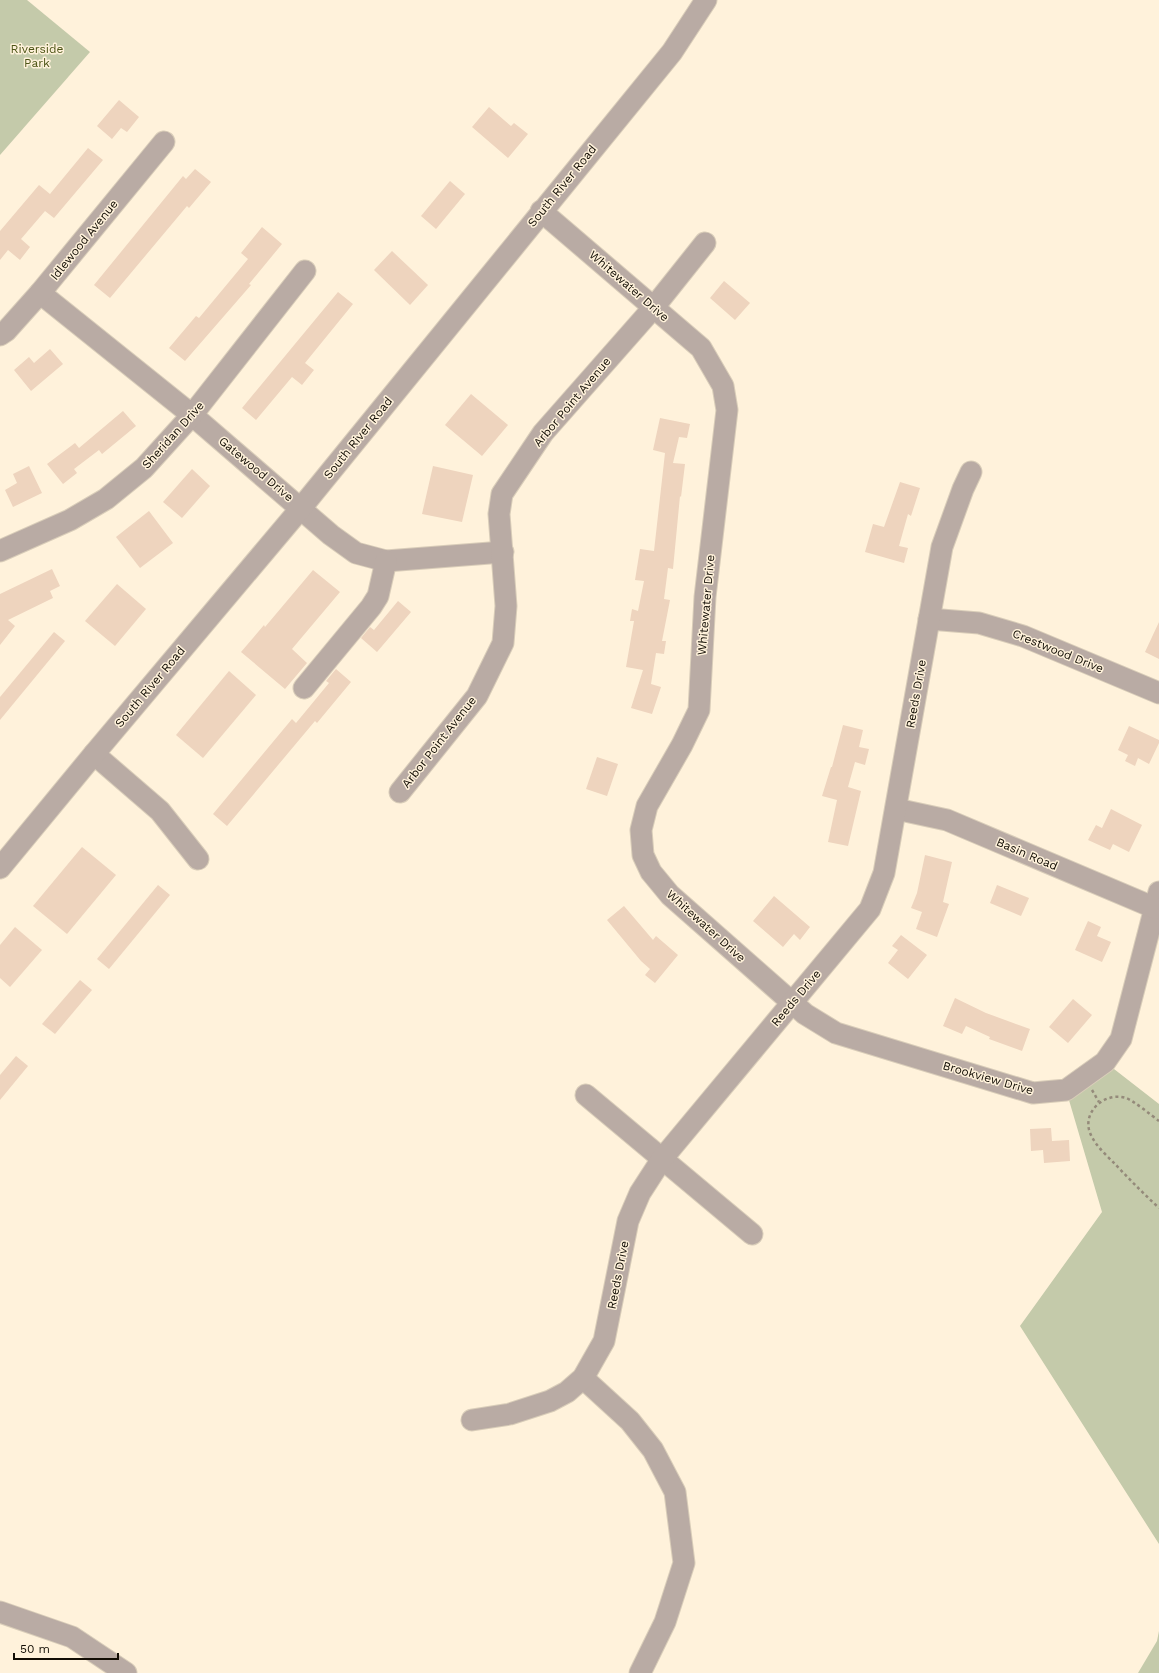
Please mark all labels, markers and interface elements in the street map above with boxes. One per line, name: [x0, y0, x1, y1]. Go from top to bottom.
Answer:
park label: Riverside Park: [11, 42, 64, 70]
street label: South River Road: [525, 142, 599, 230]
street label: Idlewood Avenue: [47, 197, 121, 283]
street label: Whitewater Drive: [586, 248, 672, 324]
street label: Arbor Point Avenue: [531, 354, 613, 450]
street label: South River Road: [321, 394, 395, 482]
street label: Sheridan Drive: [139, 398, 207, 472]
street label: Gatewood Drive: [216, 434, 296, 504]
street label: Whitewater Drive: [695, 554, 717, 656]
street label: Crestwood Drive: [1010, 626, 1106, 676]
street label: South River Road: [112, 644, 188, 730]
street label: Reeds Drive: [903, 659, 929, 729]
street label: Arbor Point Avenue: [399, 693, 479, 791]
street label: Basin Road: [994, 835, 1060, 873]
street label: Whitewater Drive: [664, 887, 748, 965]
street label: Reeds Drive: [768, 967, 824, 1029]
street label: Brookview Drive: [941, 1058, 1035, 1098]
street label: Reeds Drive: [605, 1240, 632, 1310]
scale bar: [14, 1635, 118, 1661]
text: 50 m: [20, 1642, 50, 1656]

